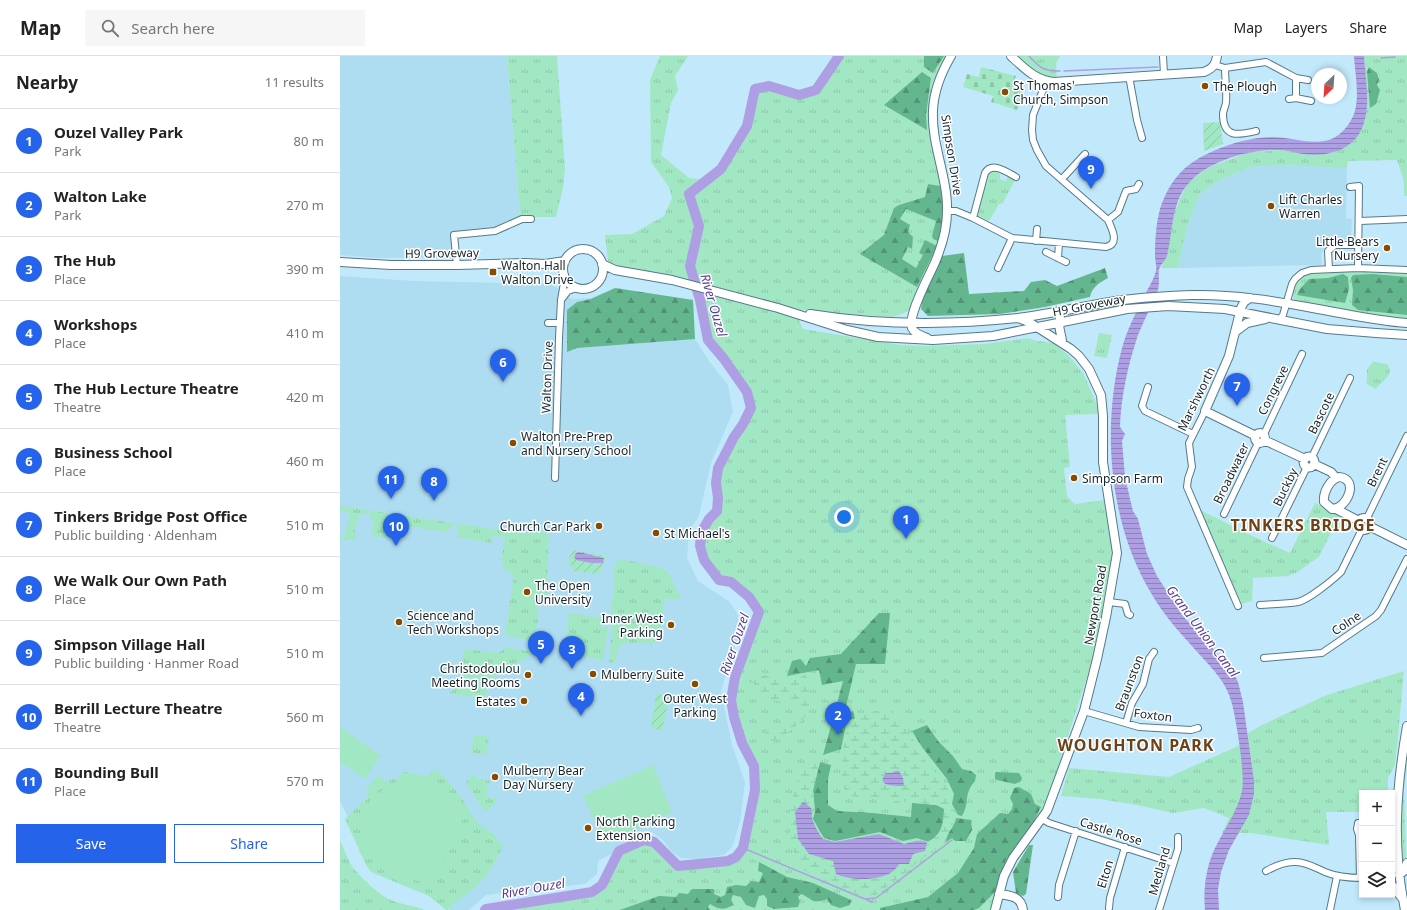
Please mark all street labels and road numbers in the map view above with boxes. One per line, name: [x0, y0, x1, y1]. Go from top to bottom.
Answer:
street label: Simpson Drive: [937, 113, 967, 197]
street label: H9 Groveway: [405, 244, 480, 262]
street label: H9 Groveway: [1051, 289, 1128, 320]
street label: Walton Drive: [537, 340, 557, 414]
street label: Congreve: [1254, 362, 1293, 418]
street label: Marshworth: [1173, 364, 1219, 434]
street label: Bascote: [1304, 389, 1338, 437]
street label: Broadwater: [1209, 440, 1253, 506]
street label: Brent: [1363, 454, 1392, 490]
street label: Buckby: [1268, 464, 1302, 509]
street label: Newport Road: [1080, 564, 1110, 646]
street label: Colne: [1328, 607, 1364, 639]
street label: Braunston: [1111, 652, 1147, 714]
street label: Foxton: [1133, 704, 1173, 726]
street label: Castle Rose: [1078, 813, 1145, 849]
street label: Medland: [1144, 845, 1174, 897]
street label: Elton: [1093, 858, 1117, 890]

